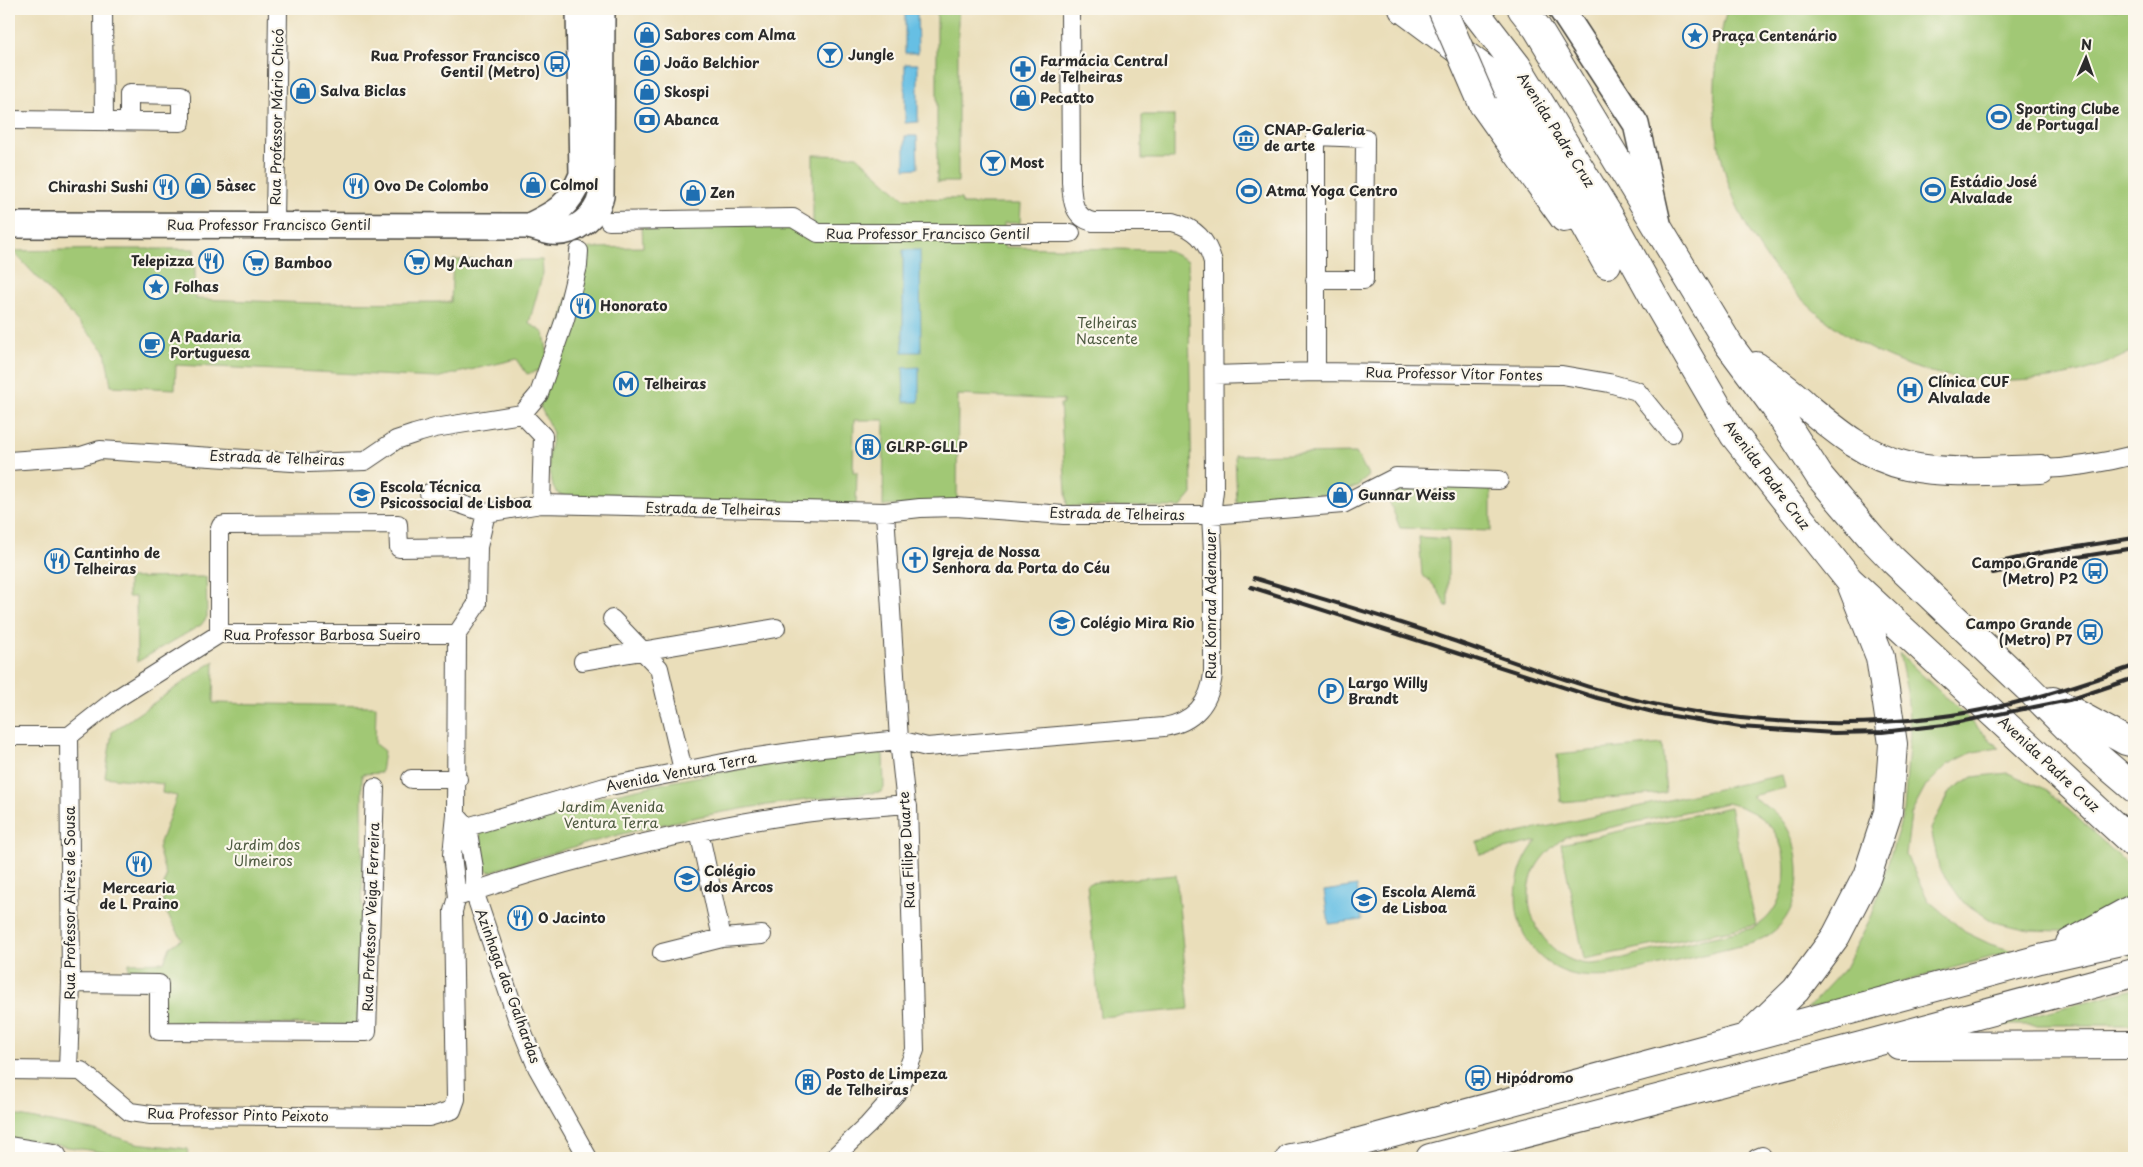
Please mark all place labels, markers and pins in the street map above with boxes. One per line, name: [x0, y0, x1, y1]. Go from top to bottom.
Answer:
shop icon: Sabores com Alma: [634, 22, 660, 48]
place icon: Praça Centenário: [1682, 23, 1708, 49]
place label: Sabores com Alma: [664, 24, 796, 45]
place label: Praça Centenário: [1712, 25, 1837, 46]
bar icon: Jungle: [817, 42, 843, 68]
place label: Jungle: [848, 44, 894, 65]
place label: Rua Professor Francisco Gentil (Metro): [371, 45, 540, 82]
shop icon: João Belchior: [634, 50, 660, 76]
place label: Farmácia Central de Telheiras: [1040, 50, 1168, 87]
bus stop icon: Rua Professor Francisco Gentil (Metro): [544, 51, 570, 77]
place label: João Belchior: [664, 52, 760, 73]
pharmacy icon: Farmácia Central de Telheiras: [1010, 56, 1036, 82]
shop icon: Salva Biclas: [290, 78, 316, 104]
shop icon: Skospi: [634, 79, 660, 105]
place label: Salva Biclas: [320, 80, 406, 101]
place label: Skospi: [664, 81, 709, 102]
shop icon: Pecatto: [1010, 85, 1036, 111]
place label: Pecatto: [1040, 87, 1094, 108]
place label: Sporting Clube de Portugal: [2016, 98, 2120, 135]
sports icon: Sporting Clube de Portugal: [1986, 104, 2012, 130]
bank icon: Abanca: [634, 107, 660, 133]
place label: Abanca: [663, 109, 719, 130]
place label: CNAP-Galeria de arte: [1264, 119, 1366, 156]
museum icon: CNAP-Galeria de arte: [1233, 125, 1259, 151]
bar icon: Most: [980, 150, 1006, 176]
place label: Most: [1010, 152, 1045, 173]
place label: Estádio José Alvalade: [1950, 171, 2037, 208]
shop icon: Colmol: [520, 172, 546, 198]
shop icon: 5àsec: [185, 173, 211, 199]
restaurant icon: Ovo De Colombo: [343, 173, 369, 199]
restaurant icon: Chirashi Sushi: [153, 174, 179, 200]
place label: Colmol: [550, 174, 598, 195]
place label: 5àsec: [216, 175, 257, 196]
place label: Ovo De Colombo: [374, 175, 488, 196]
place label: Chirashi Sushi: [48, 176, 148, 197]
sports icon: Estádio José Alvalade: [1920, 177, 1946, 203]
sports icon: Atma Yoga Centro: [1236, 178, 1262, 204]
shop icon: Zen: [680, 180, 706, 206]
place label: Atma Yoga Centro: [1265, 180, 1397, 201]
place label: Zen: [710, 182, 735, 203]
restaurant icon: Telepizza: [198, 248, 224, 274]
supermarket icon: My Auchan: [404, 249, 430, 275]
place label: Telepizza: [131, 250, 195, 271]
supermarket icon: Bamboo: [243, 250, 269, 276]
place label: My Auchan: [434, 251, 513, 272]
place label: Bamboo: [274, 252, 332, 273]
place icon: Folhas: [143, 274, 169, 300]
place label: Folhas: [174, 276, 219, 297]
restaurant icon: Honorato: [570, 293, 596, 319]
place label: Honorato: [600, 295, 667, 316]
place label: A Padaria Portuguesa: [169, 326, 251, 363]
cafe icon: A Padaria Portuguesa: [139, 332, 165, 358]
metro station icon: Telheiras: [613, 371, 639, 397]
place label: Clínica CUF Alvalade: [1928, 371, 2009, 408]
place label: Telheiras: [644, 373, 707, 394]
hospital icon: Clínica CUF Alvalade: [1897, 377, 1923, 403]
building icon: GLRP-GLLP: [855, 434, 881, 460]
place label: GLRP-GLLP: [886, 436, 968, 457]
place label: Escola Técnica Psicossocial de Lisboa: [380, 476, 533, 513]
school or university icon: Escola Técnica Psicossocial de Lisboa: [349, 482, 375, 508]
shop icon: Gunnar Weiss: [1327, 482, 1353, 508]
place label: Gunnar Weiss: [1358, 484, 1456, 505]
place label: Igreja de Nossa Senhora da Porta do Céu: [932, 541, 1110, 578]
place label: Cantinho de Telheiras: [74, 542, 161, 579]
church icon: Igreja de Nossa Senhora da Porta do Céu: [902, 547, 928, 573]
restaurant icon: Cantinho de Telheiras: [44, 548, 70, 574]
place label: Campo Grande (Metro) P2: [1972, 552, 2078, 589]
bus stop icon: Campo Grande (Metro) P2: [2082, 558, 2108, 584]
school or university icon: Colégio Mira Rio: [1049, 610, 1075, 636]
place label: Colégio Mira Rio: [1080, 612, 1195, 633]
place label: Campo Grande (Metro) P7: [1966, 613, 2073, 650]
bus stop icon: Campo Grande (Metro) P7: [2077, 619, 2103, 645]
place label: Largo Willy Brandt: [1348, 672, 1428, 709]
parking icon: Largo Willy Brandt: [1318, 678, 1344, 704]
restaurant icon: Mercearia de L Praino: [126, 851, 152, 877]
place label: Colégio dos Arcos: [704, 860, 773, 897]
school or university icon: Colégio dos Arcos: [674, 866, 700, 892]
place label: Mercearia de L Praino: [100, 877, 178, 914]
place label: Escola Alemã de Lisboa: [1382, 881, 1477, 918]
school or university icon: Escola Alemã de Lisboa: [1351, 887, 1377, 913]
restaurant icon: O Jacinto: [507, 905, 533, 931]
place label: O Jacinto: [538, 907, 606, 928]
place label: Posto de Limpeza de Telheiras: [826, 1063, 948, 1100]
bus stop icon: Hipódromo: [1465, 1065, 1491, 1091]
place label: Hipódromo: [1496, 1067, 1573, 1088]
building icon: Posto de Limpeza de Telheiras: [795, 1069, 821, 1095]

